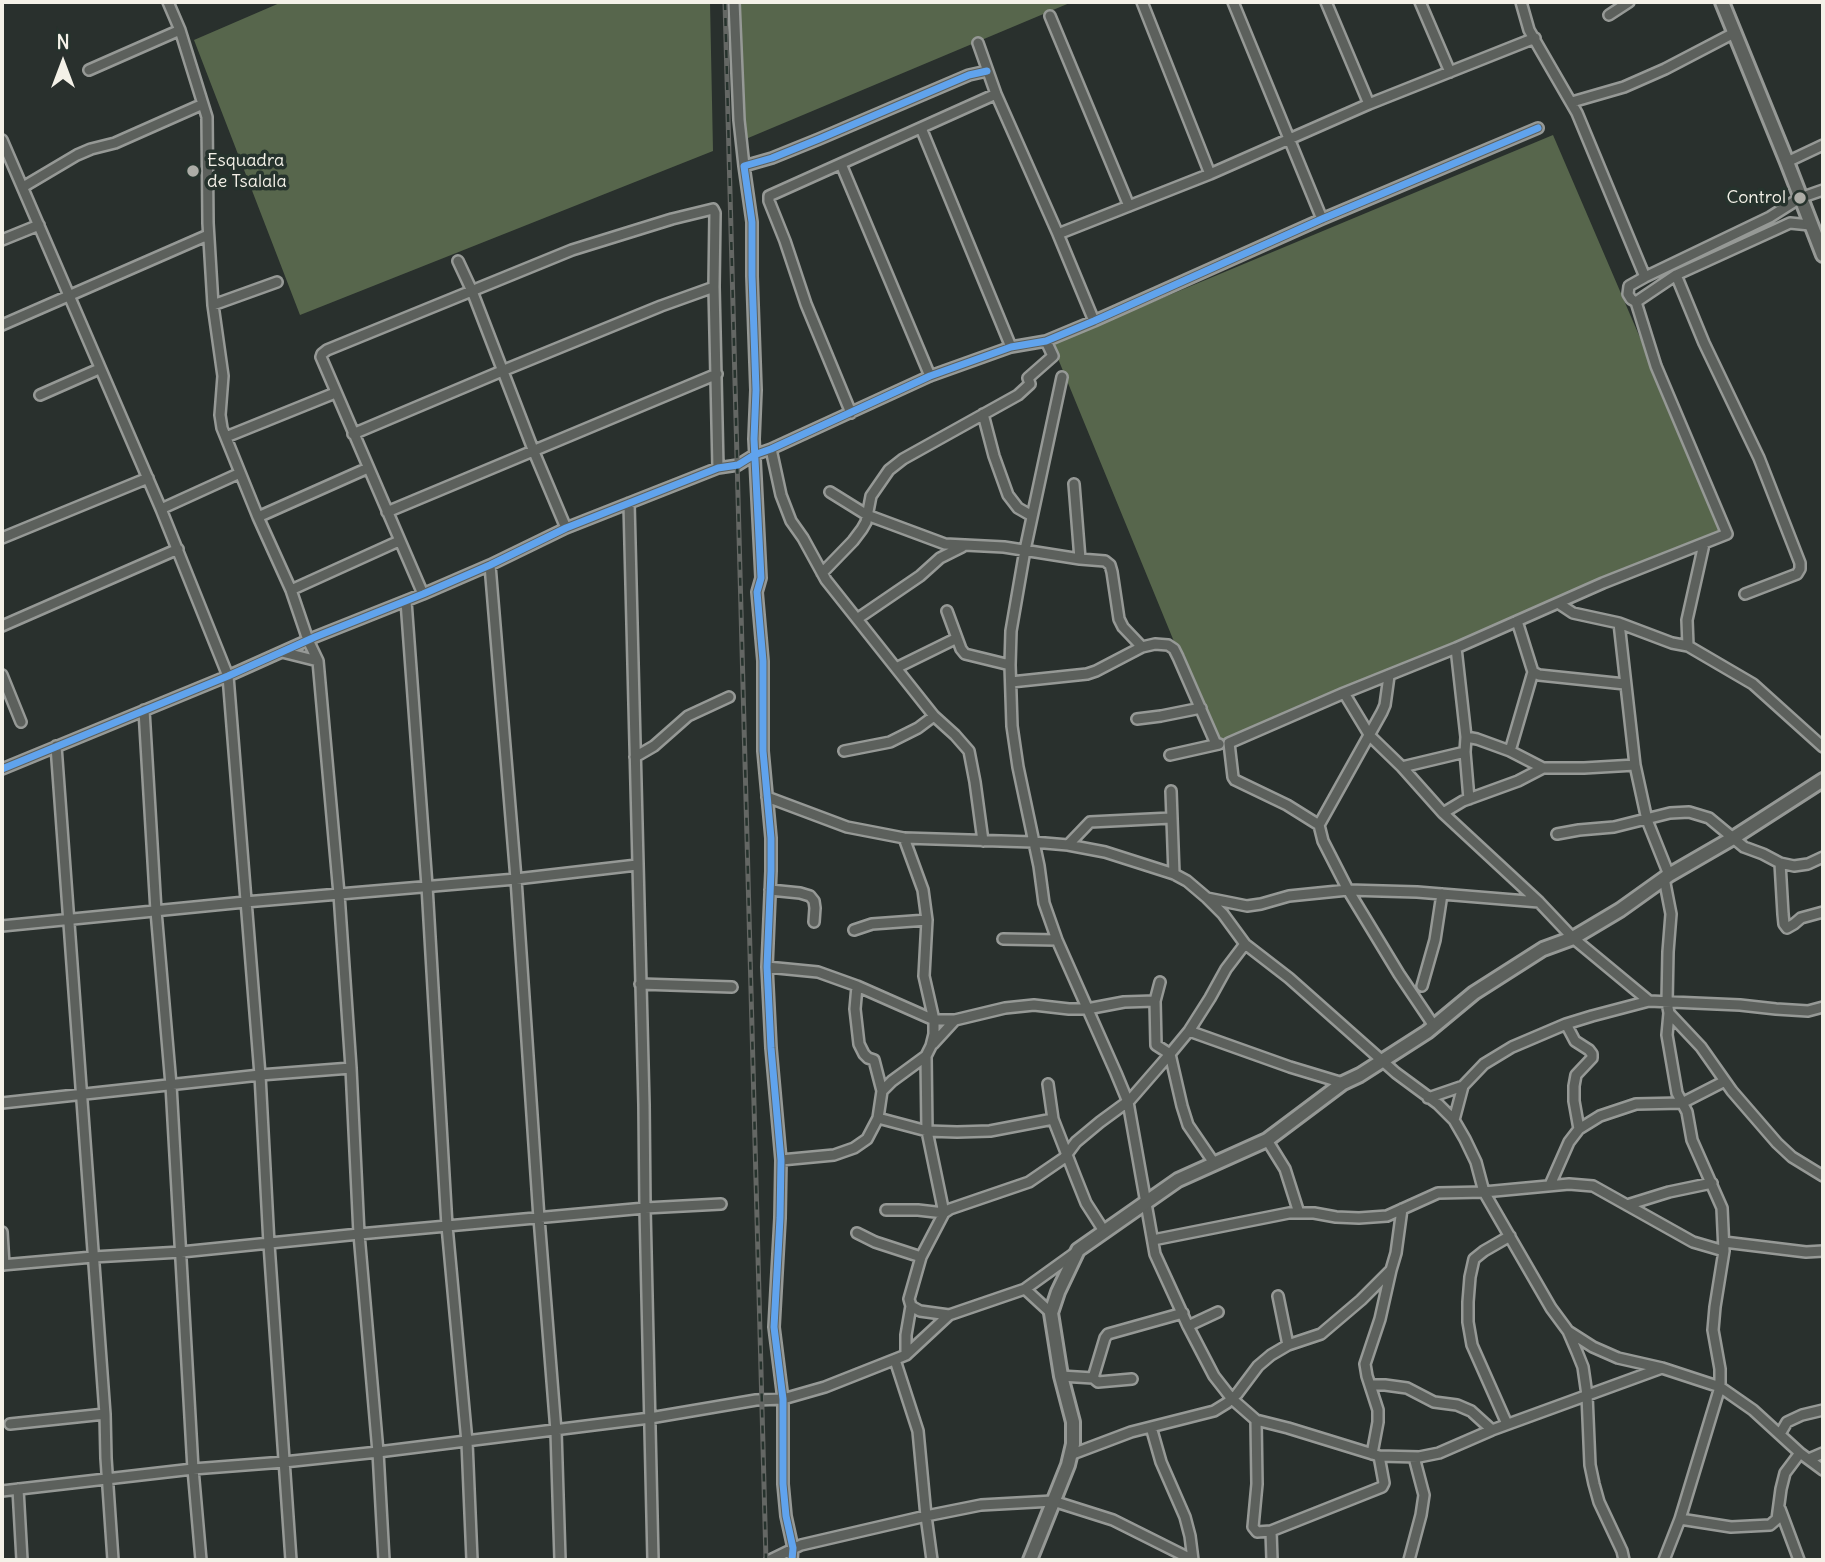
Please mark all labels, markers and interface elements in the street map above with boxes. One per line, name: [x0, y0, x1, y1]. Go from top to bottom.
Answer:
north arrow: [28, 28, 98, 98]
text: N: [56, 30, 70, 54]
place label: Esquadra de Tsalala: [207, 150, 287, 192]
marker: Esquadra de Tsalala: [185, 163, 201, 179]
place label: Control: [1727, 187, 1786, 209]
marker: Control: [1792, 190, 1808, 206]

